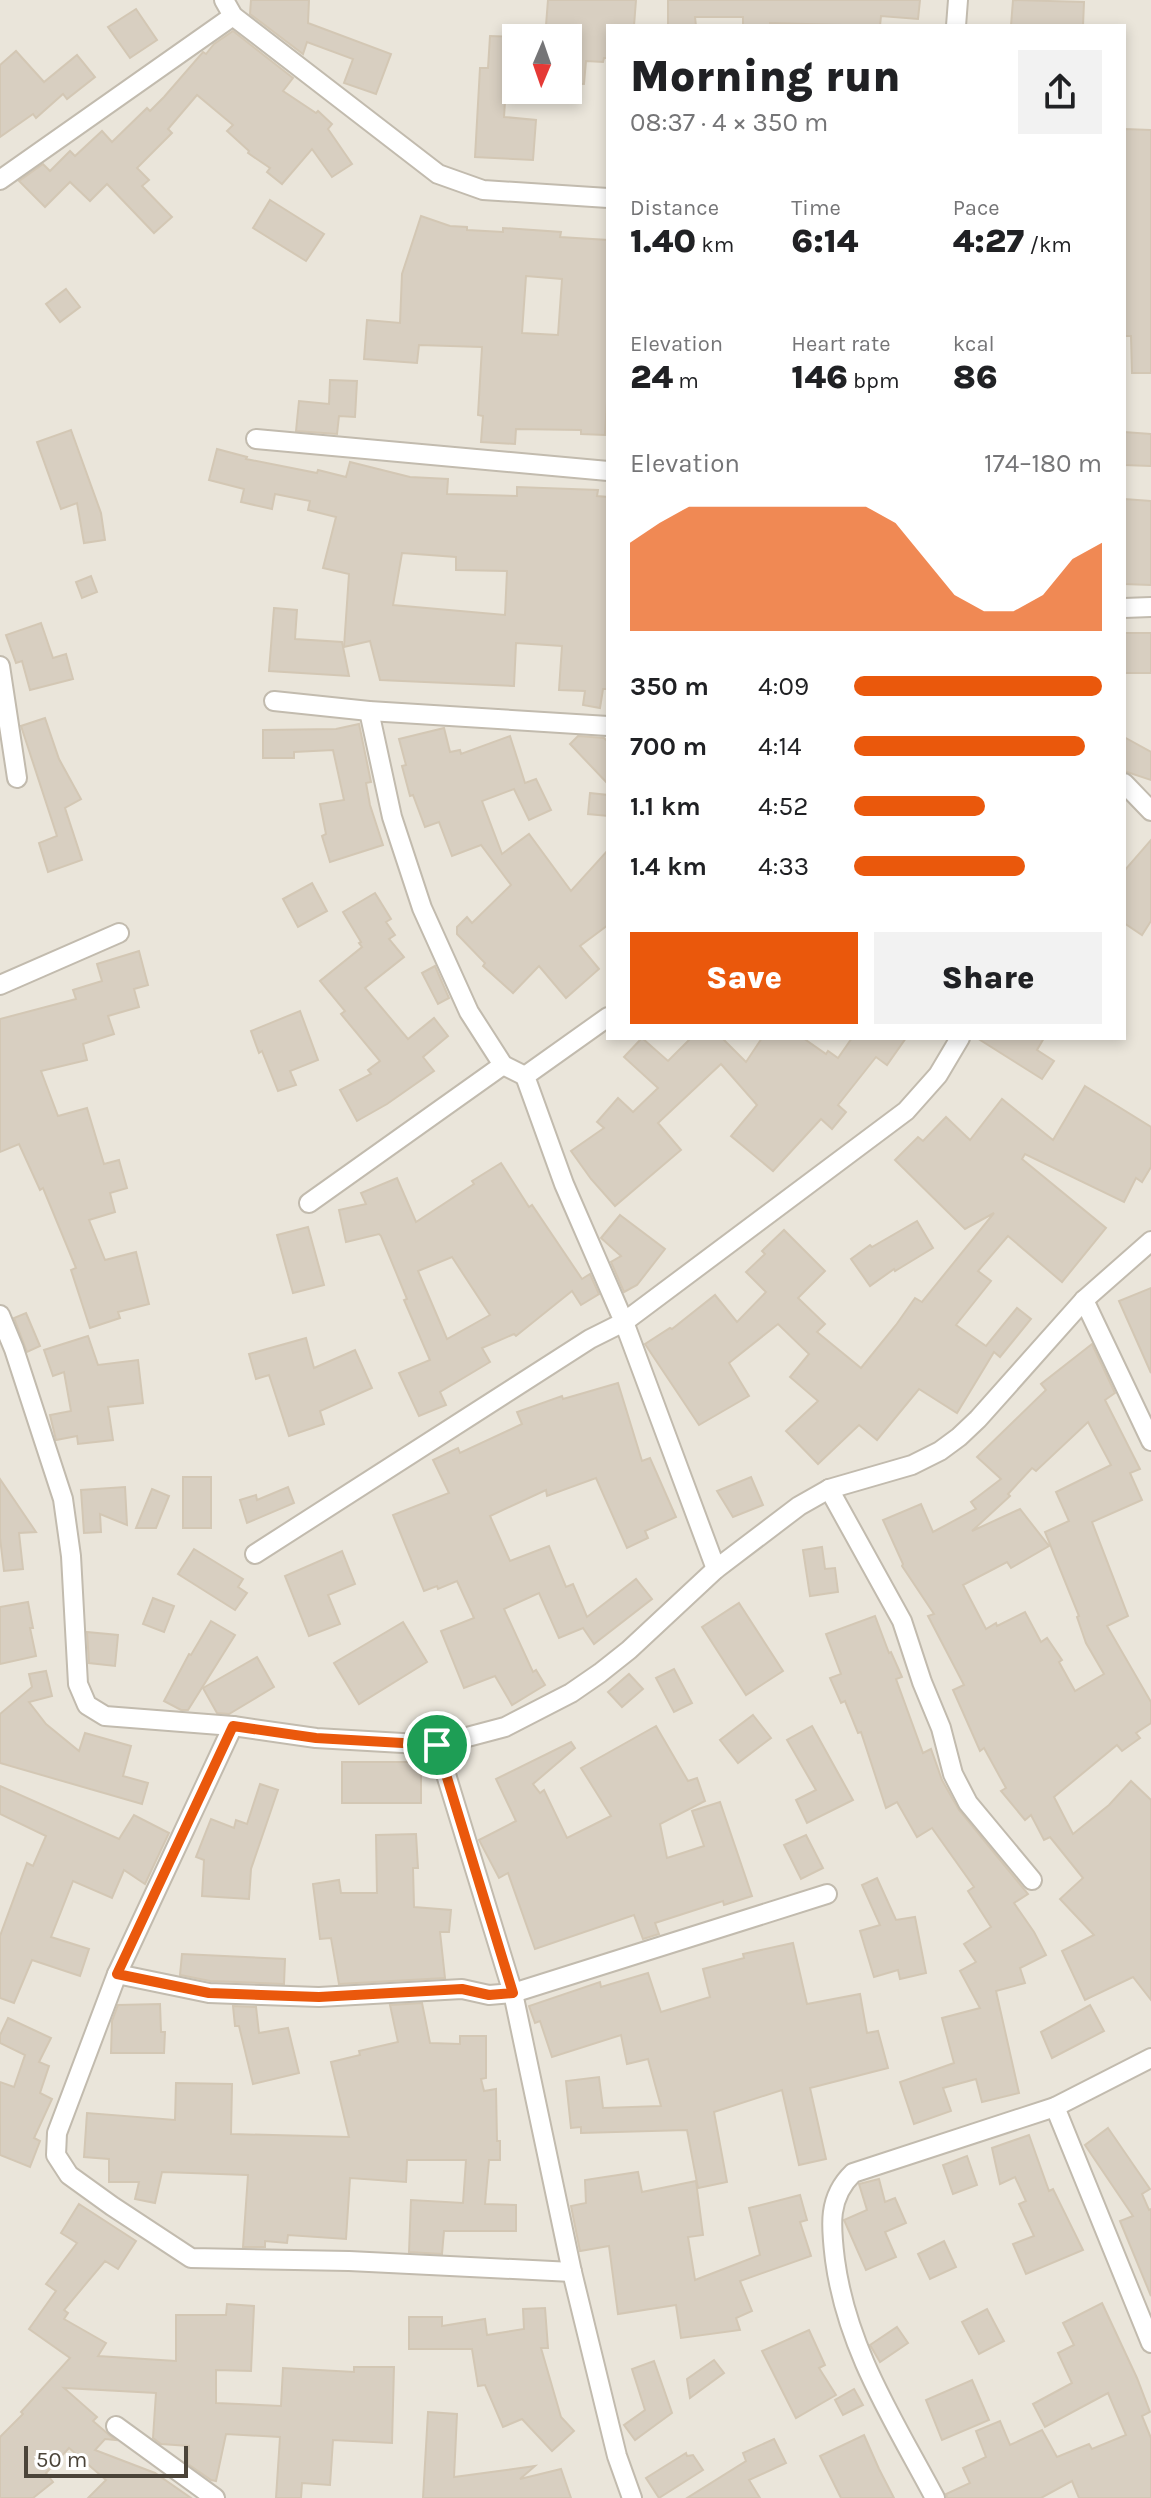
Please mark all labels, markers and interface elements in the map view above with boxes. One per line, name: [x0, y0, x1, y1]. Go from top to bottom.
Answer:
north arrow: [502, 24, 582, 104]
map controls: [502, 24, 582, 104]
button: share: [1018, 50, 1102, 134]
text: Morning run: [630, 51, 901, 102]
text: 08:37 · 4 × 350 m: [630, 107, 828, 138]
text: Distance: [630, 195, 719, 221]
text: Time: [791, 195, 841, 221]
text: Pace: [953, 195, 1000, 221]
text: 1.40: [630, 221, 696, 261]
text: 6:14: [791, 221, 858, 261]
text: 4:27: [953, 221, 1024, 261]
text: km: [696, 232, 734, 258]
text: /km: [1024, 232, 1072, 258]
text: Elevation: [630, 331, 723, 357]
text: Heart rate: [791, 331, 891, 357]
text: kcal: [953, 331, 995, 357]
text: 24: [630, 357, 673, 397]
text: 146: [791, 357, 848, 397]
text: 86: [953, 357, 998, 397]
text: m: [673, 368, 699, 394]
text: bpm: [848, 368, 900, 394]
text: Elevation: [630, 448, 740, 479]
text: 174–180 m: [984, 448, 1102, 479]
text: 350 m: [630, 671, 709, 702]
text: 4:09: [758, 671, 809, 702]
text: 700 m: [630, 731, 707, 762]
text: 4:14: [758, 731, 802, 762]
text: 1.1 km: [630, 791, 701, 822]
text: 4:52: [758, 791, 808, 822]
text: 1.4 km: [630, 851, 707, 882]
text: 4:33: [758, 851, 809, 882]
button: Save: [630, 932, 858, 1024]
button: Share: [874, 932, 1102, 1024]
pin: [403, 1711, 471, 1779]
icon: arrive: [415, 1723, 459, 1767]
scale bar: [24, 2442, 188, 2478]
text: 50 m: [36, 2447, 87, 2473]

